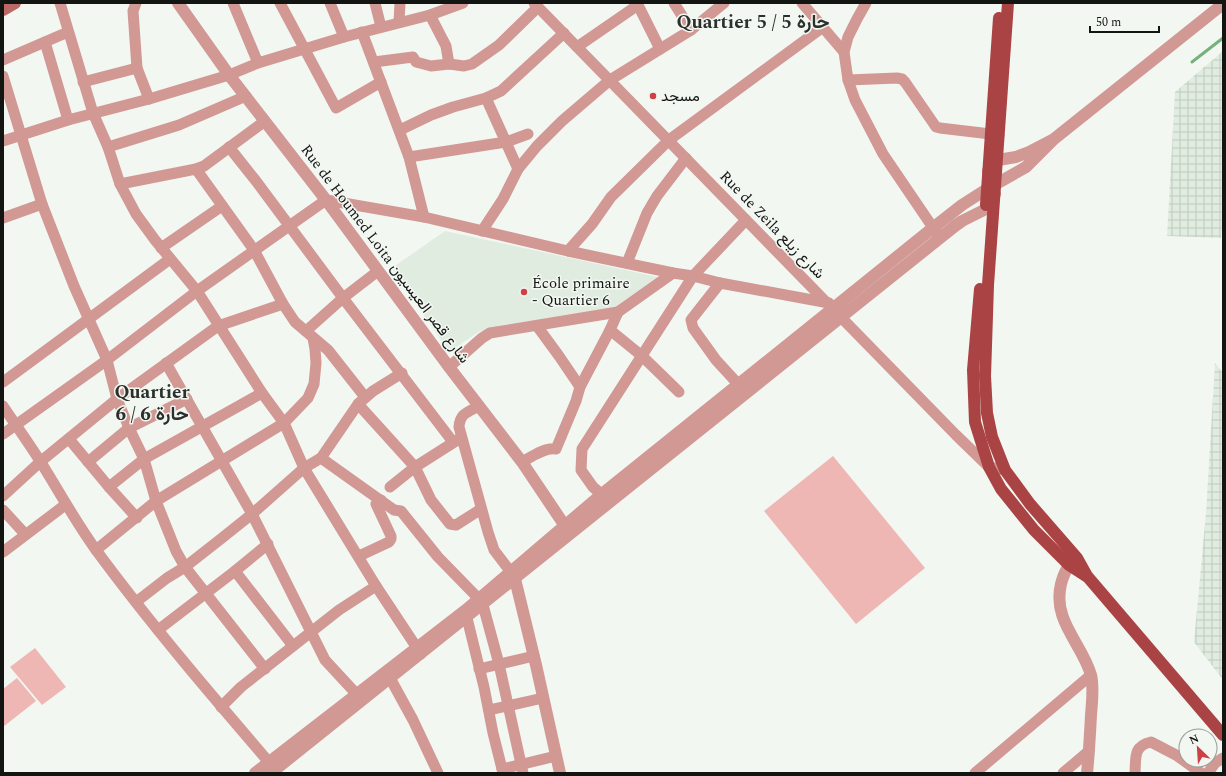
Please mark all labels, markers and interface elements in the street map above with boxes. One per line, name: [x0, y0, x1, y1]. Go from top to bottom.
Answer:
district label: Quartier 5 / حارة 5: [676, 8, 830, 37]
scale bar: [1090, 8, 1159, 34]
text: 50 m: [1096, 13, 1121, 32]
place label: مسجد: [661, 85, 700, 108]
marker: مسجد: [648, 91, 658, 101]
street label: Rue de Houmed Loita شارع قصر العيسيون: [295, 140, 475, 369]
street label: Rue de Zeila شارع زيلع: [714, 166, 830, 285]
place label: École primaire - Quartier 6: [532, 272, 630, 312]
marker: École primaire - Quartier 6: [519, 287, 529, 297]
district label: Quartier 6 / حارة 6: [114, 378, 191, 429]
north arrow: [1178, 728, 1218, 768]
text: N: [1186, 730, 1202, 749]

